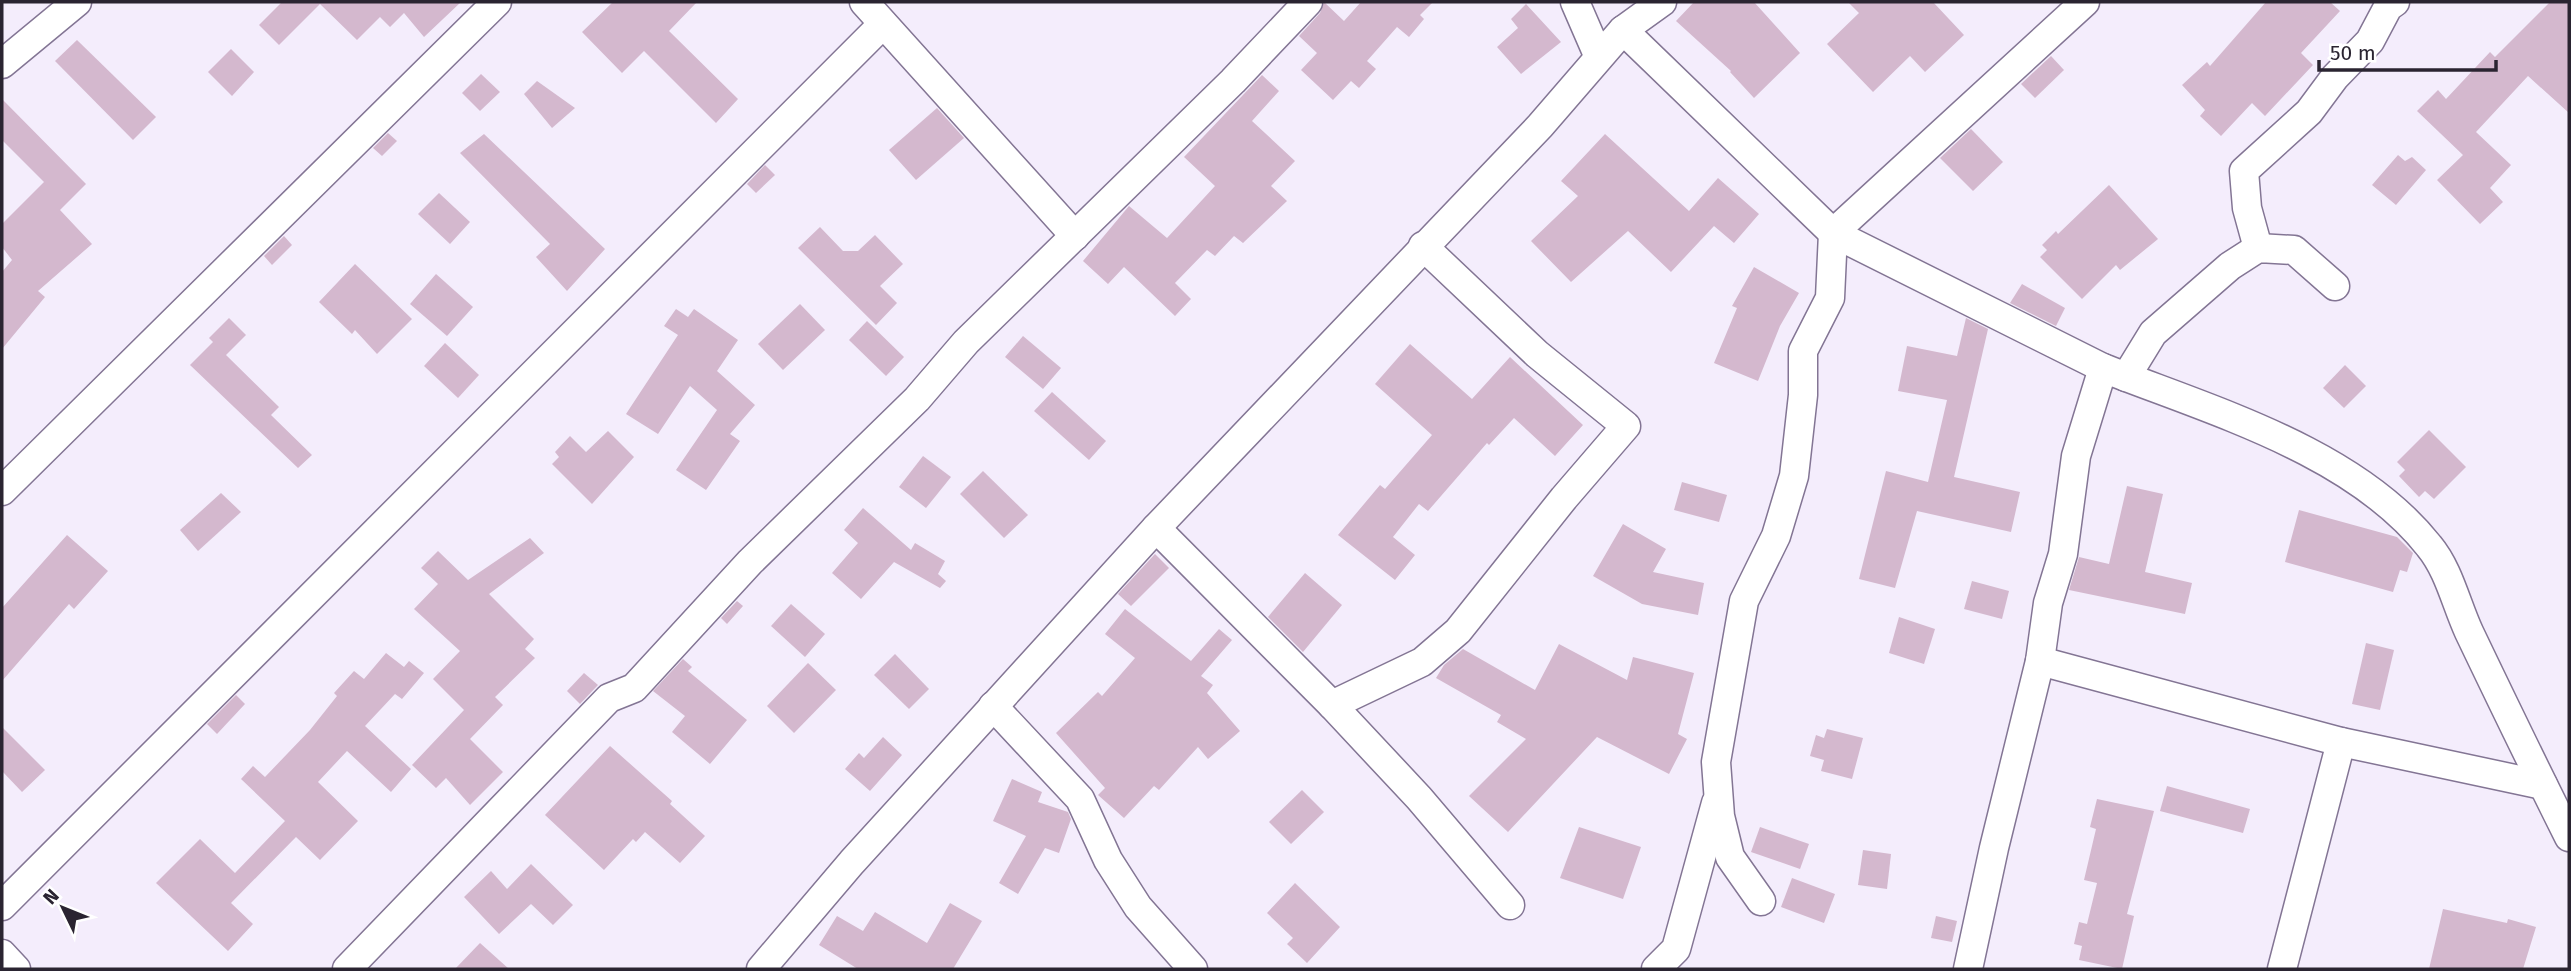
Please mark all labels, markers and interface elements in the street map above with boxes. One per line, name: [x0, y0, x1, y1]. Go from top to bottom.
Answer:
scale bar: [2319, 28, 2496, 72]
text: 50 m: [2330, 40, 2376, 66]
north arrow: [28, 873, 98, 943]
text: N: [38, 884, 64, 909]

